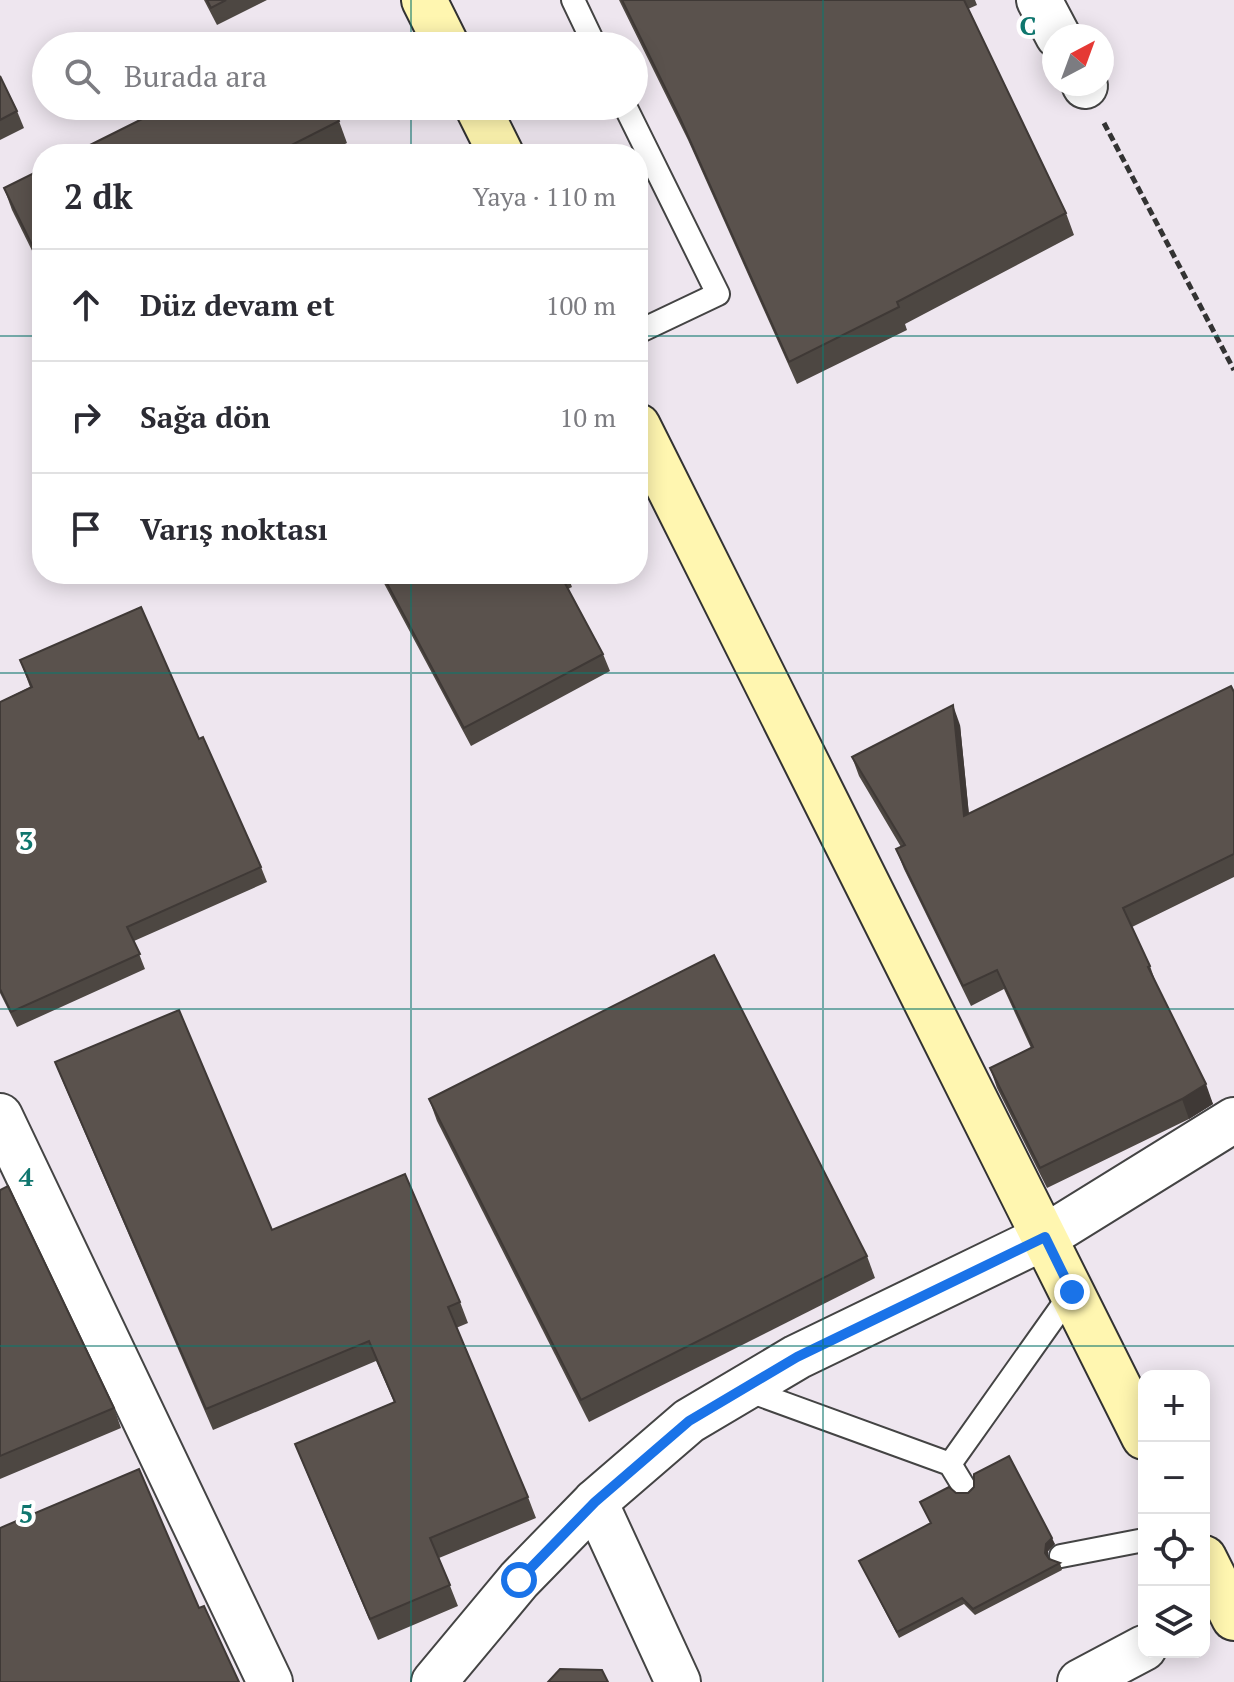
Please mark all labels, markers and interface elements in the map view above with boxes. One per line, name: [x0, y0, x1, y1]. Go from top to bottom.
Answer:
text: C: [1020, 8, 1036, 42]
north arrow: [1042, 24, 1114, 96]
search box: [32, 32, 648, 120]
icon: search: [60, 54, 104, 98]
text: Burada ara: [124, 56, 267, 96]
text: 2 dk: [64, 174, 133, 219]
text: Yaya · 110 m: [473, 179, 616, 213]
icon: ahead: [64, 283, 108, 327]
text: Düz devam et: [140, 285, 335, 325]
text: 100 m: [546, 288, 616, 322]
icon: right: [64, 395, 108, 439]
text: Sağa dön: [140, 397, 270, 437]
text: 10 m: [560, 400, 616, 434]
icon: arrive: [64, 507, 108, 551]
text: Varış noktası: [140, 509, 328, 549]
text: 3: [19, 823, 33, 857]
text: 4: [19, 1159, 34, 1193]
route end: [1054, 1274, 1090, 1310]
map controls: [1138, 1370, 1210, 1658]
button: +: [1138, 1370, 1210, 1442]
button: −: [1138, 1442, 1210, 1514]
text: 5: [19, 1496, 33, 1530]
button: locate: [1138, 1514, 1210, 1586]
route start: [501, 1562, 537, 1598]
button: layers: [1138, 1586, 1210, 1658]

